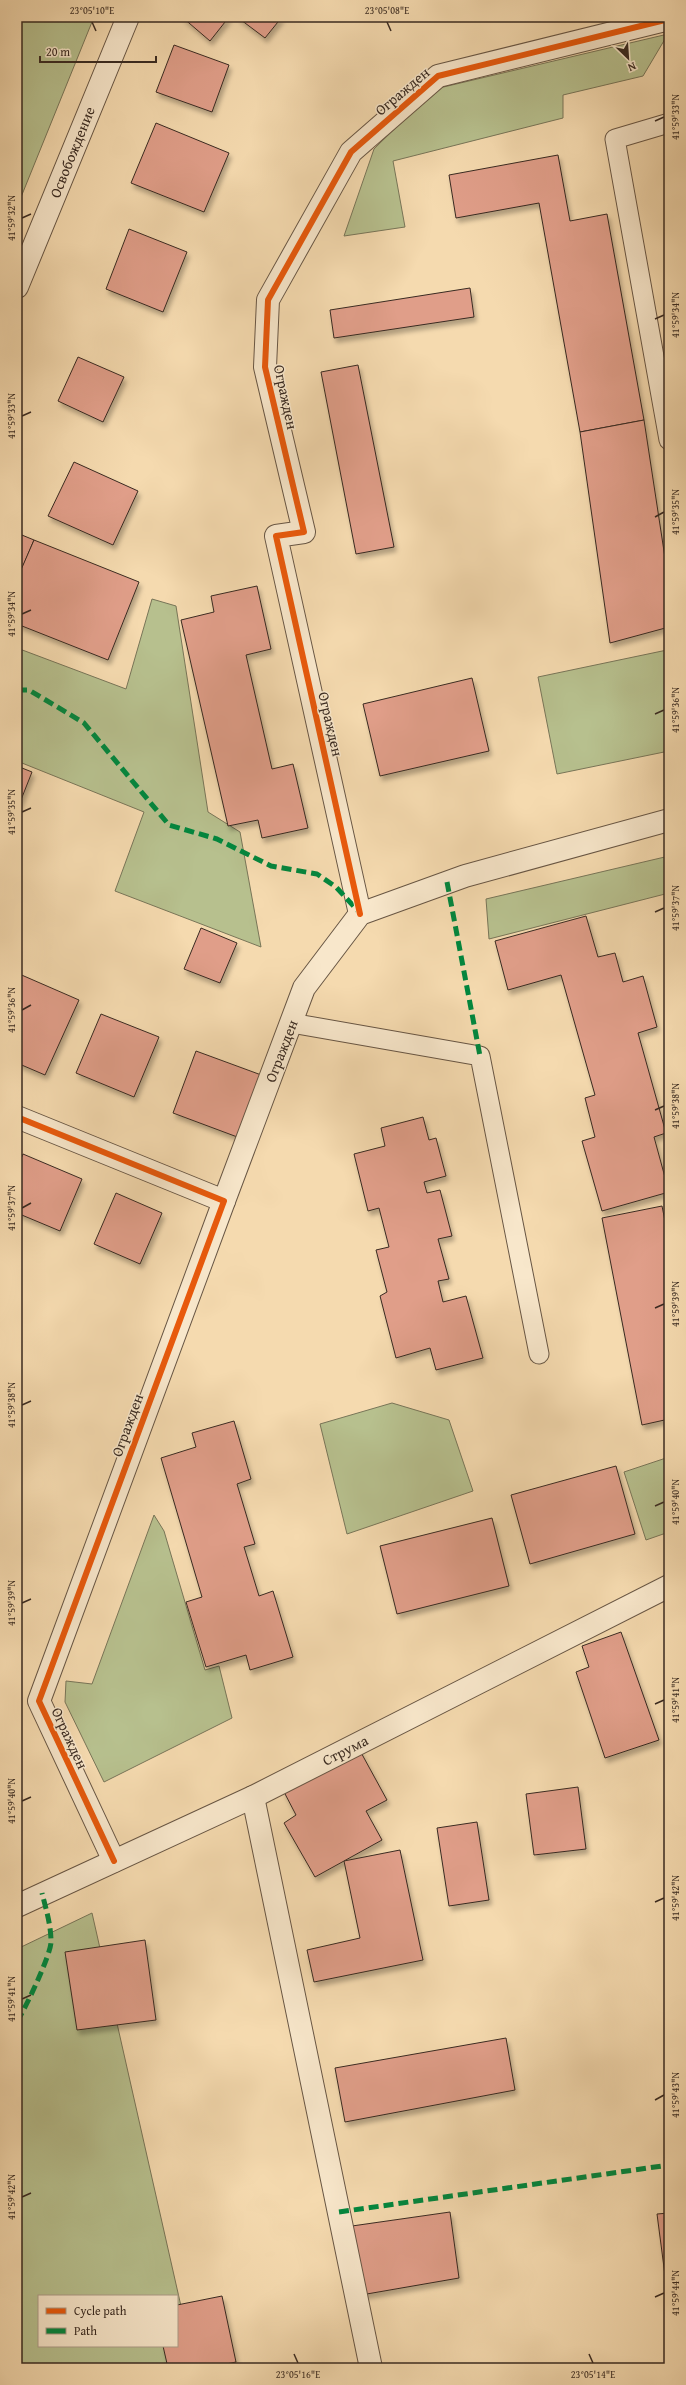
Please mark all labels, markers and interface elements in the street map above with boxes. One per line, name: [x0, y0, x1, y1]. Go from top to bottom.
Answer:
text: 23°05'10"E: [70, 3, 114, 18]
text: 23°05'08"E: [365, 3, 409, 18]
scale bar: [40, 38, 156, 64]
north arrow: [608, 38, 648, 78]
text: 20 m: [46, 43, 70, 60]
text: N: [625, 58, 639, 76]
street label: Огражден: [370, 62, 434, 120]
text: 41°59'33"N: [668, 94, 683, 140]
street label: Освобождение: [44, 103, 100, 201]
text: 41°59'32"N: [4, 195, 19, 241]
text: 41°59'34"N: [668, 292, 683, 338]
street label: Огражден: [269, 363, 303, 432]
text: 41°59'33"N: [4, 393, 19, 439]
text: 41°59'35"N: [668, 489, 683, 535]
text: 41°59'34"N: [4, 591, 19, 637]
text: 41°59'36"N: [668, 687, 683, 733]
street label: Огражден: [313, 690, 349, 759]
text: 41°59'35"N: [4, 789, 19, 835]
text: 41°59'37"N: [668, 885, 683, 931]
text: 41°59'36"N: [4, 987, 19, 1033]
street label: Огражден: [259, 1016, 303, 1085]
text: 41°59'38"N: [668, 1083, 683, 1129]
text: 41°59'37"N: [4, 1185, 19, 1231]
text: 41°59'39"N: [668, 1281, 683, 1327]
text: 41°59'38"N: [4, 1382, 19, 1428]
street label: Огражден: [106, 1390, 148, 1459]
text: 41°59'40"N: [668, 1479, 683, 1525]
text: 41°59'39"N: [4, 1580, 19, 1626]
text: 41°59'41"N: [668, 1677, 683, 1723]
street label: Огражден: [47, 1704, 93, 1772]
street label: Струма: [318, 1729, 372, 1770]
text: 41°59'40"N: [4, 1778, 19, 1824]
text: 41°59'42"N: [668, 1875, 683, 1921]
text: 41°59'41"N: [4, 1976, 19, 2022]
text: 41°59'43"N: [668, 2072, 683, 2118]
text: 41°59'42"N: [4, 2174, 19, 2220]
text: 41°59'44"N: [668, 2270, 683, 2316]
legend: [38, 2295, 178, 2347]
text: Cycle path: [74, 2302, 127, 2319]
text: Path: [74, 2322, 97, 2339]
text: 23°05'16"E: [276, 2367, 320, 2382]
text: 23°05'14"E: [571, 2367, 615, 2382]

